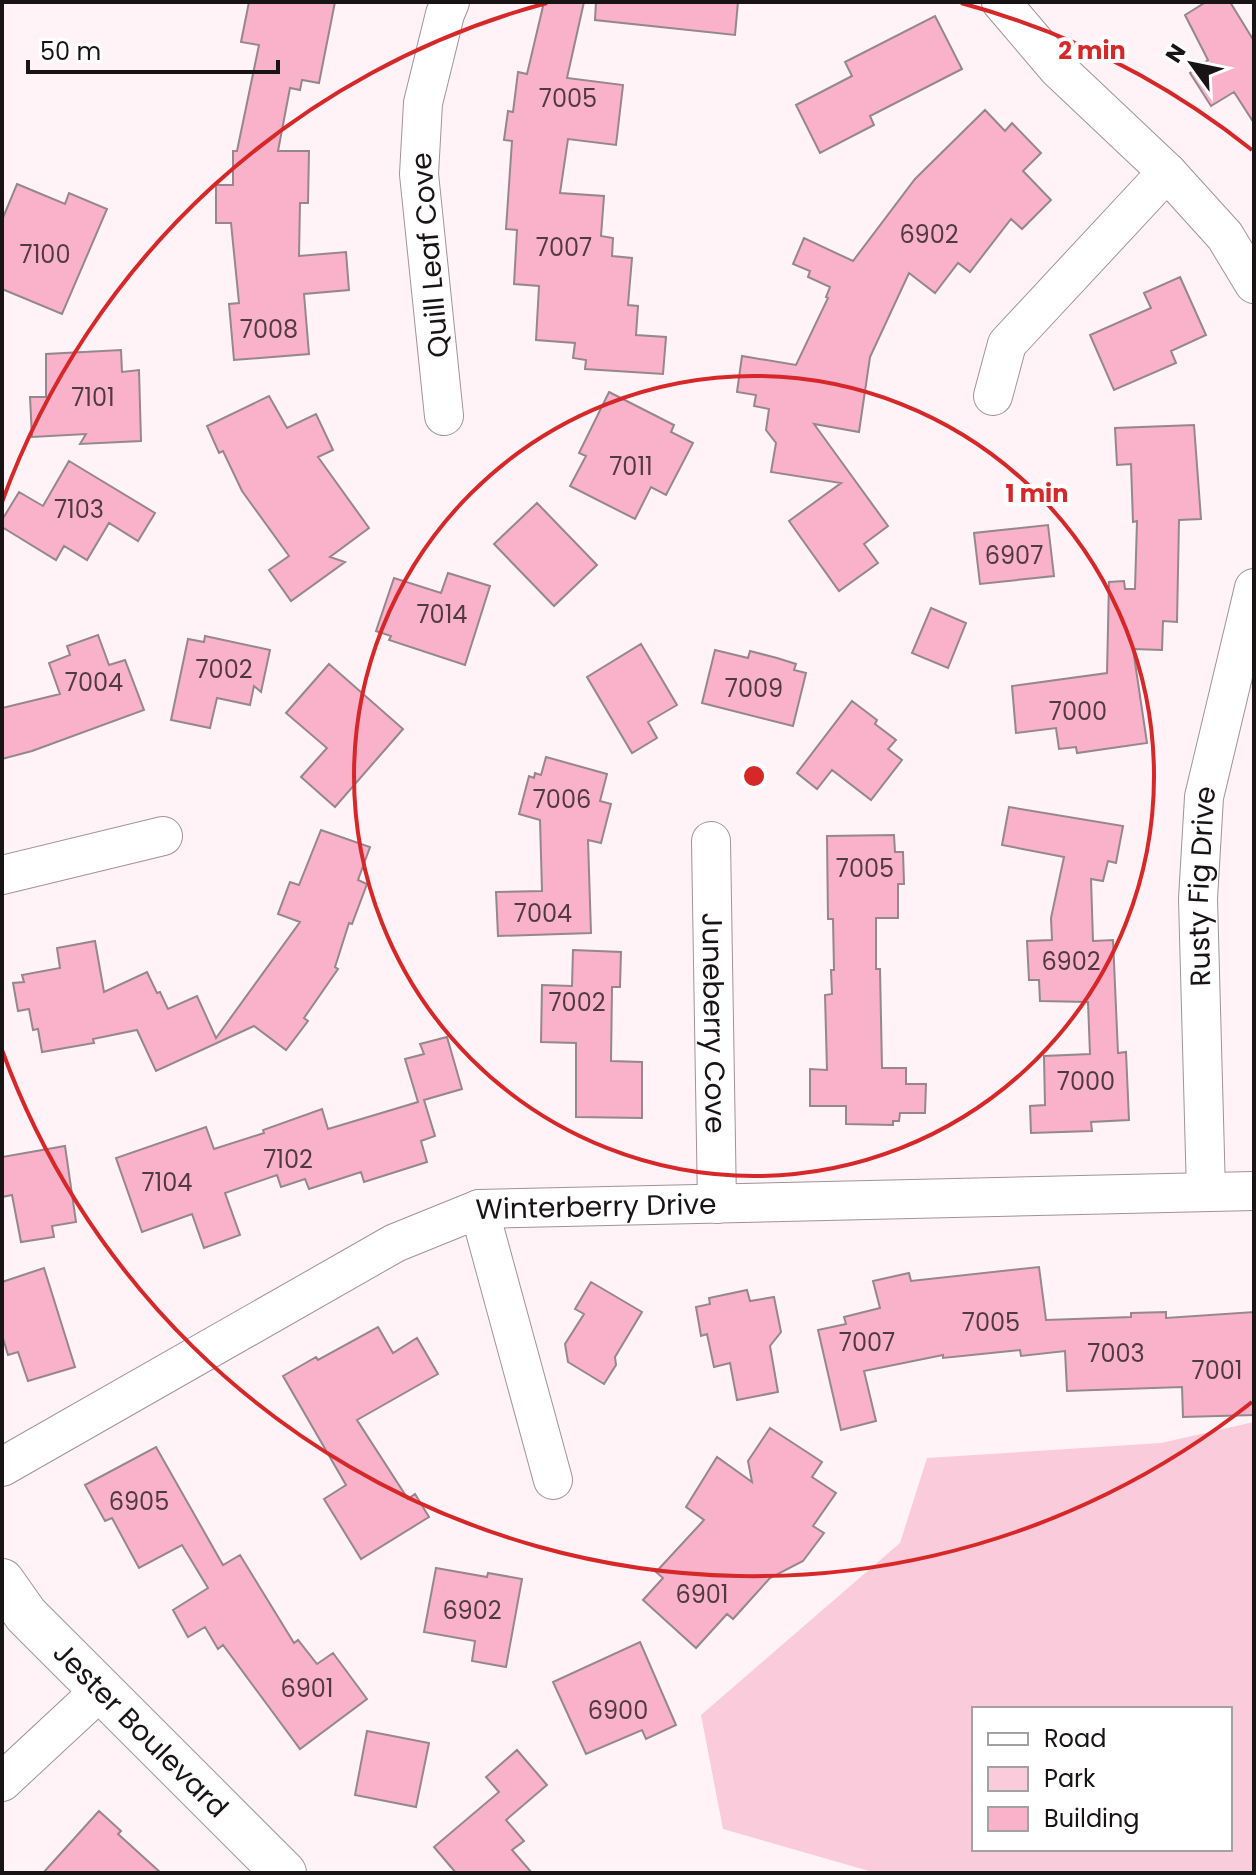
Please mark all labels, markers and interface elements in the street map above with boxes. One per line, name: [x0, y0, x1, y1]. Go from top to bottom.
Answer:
scale bar: [28, 24, 278, 74]
north arrow: [1152, 24, 1232, 104]
text: 2 min: [1058, 34, 1126, 67]
text: 50 m: [40, 35, 101, 68]
text: N: [1158, 38, 1193, 69]
house number: 7005: [539, 82, 597, 115]
street label: Quill Leaf Cove: [402, 151, 458, 359]
house number: 6902: [899, 218, 959, 251]
house number: 7007: [536, 231, 592, 264]
house number: 7100: [20, 238, 70, 271]
house number: 7008: [240, 313, 298, 346]
house number: 7101: [71, 381, 115, 414]
house number: 7011: [609, 450, 653, 483]
text: 1 min: [1006, 477, 1068, 510]
house number: 7103: [54, 493, 104, 526]
house number: 6907: [985, 539, 1043, 572]
house number: 7014: [417, 598, 467, 631]
house number: 7002: [195, 653, 253, 686]
house number: 7004: [65, 666, 123, 699]
house number: 7009: [725, 672, 783, 705]
house number: 7000: [1049, 695, 1107, 728]
centre of rings: [740, 762, 768, 790]
street label: Rusty Fig Drive: [1178, 782, 1226, 987]
house number: 7006: [533, 783, 591, 816]
house number: 7005: [836, 852, 894, 885]
house number: 7004: [514, 897, 572, 930]
street label: Juneberry Cove: [693, 912, 735, 1134]
house number: 6902: [1041, 945, 1101, 978]
house number: 7002: [548, 986, 606, 1019]
house number: 7000: [1057, 1065, 1115, 1098]
house number: 7102: [263, 1143, 313, 1176]
house number: 7104: [142, 1166, 192, 1199]
street label: Winterberry Drive: [475, 1184, 717, 1229]
house number: 7005: [962, 1306, 1020, 1339]
house number: 7007: [839, 1326, 895, 1359]
house number: 7003: [1087, 1337, 1145, 1370]
house number: 7001: [1192, 1354, 1242, 1387]
house number: 6905: [109, 1485, 169, 1518]
house number: 6901: [675, 1578, 729, 1611]
house number: 6902: [442, 1594, 502, 1627]
street label: Jester Boulevard: [44, 1633, 237, 1826]
house number: 6901: [280, 1672, 334, 1705]
house number: 6900: [588, 1694, 648, 1727]
legend: [972, 1707, 1232, 1851]
text: Road: [1044, 1722, 1106, 1755]
text: Park: [1044, 1762, 1096, 1795]
text: Building: [1044, 1802, 1140, 1835]

